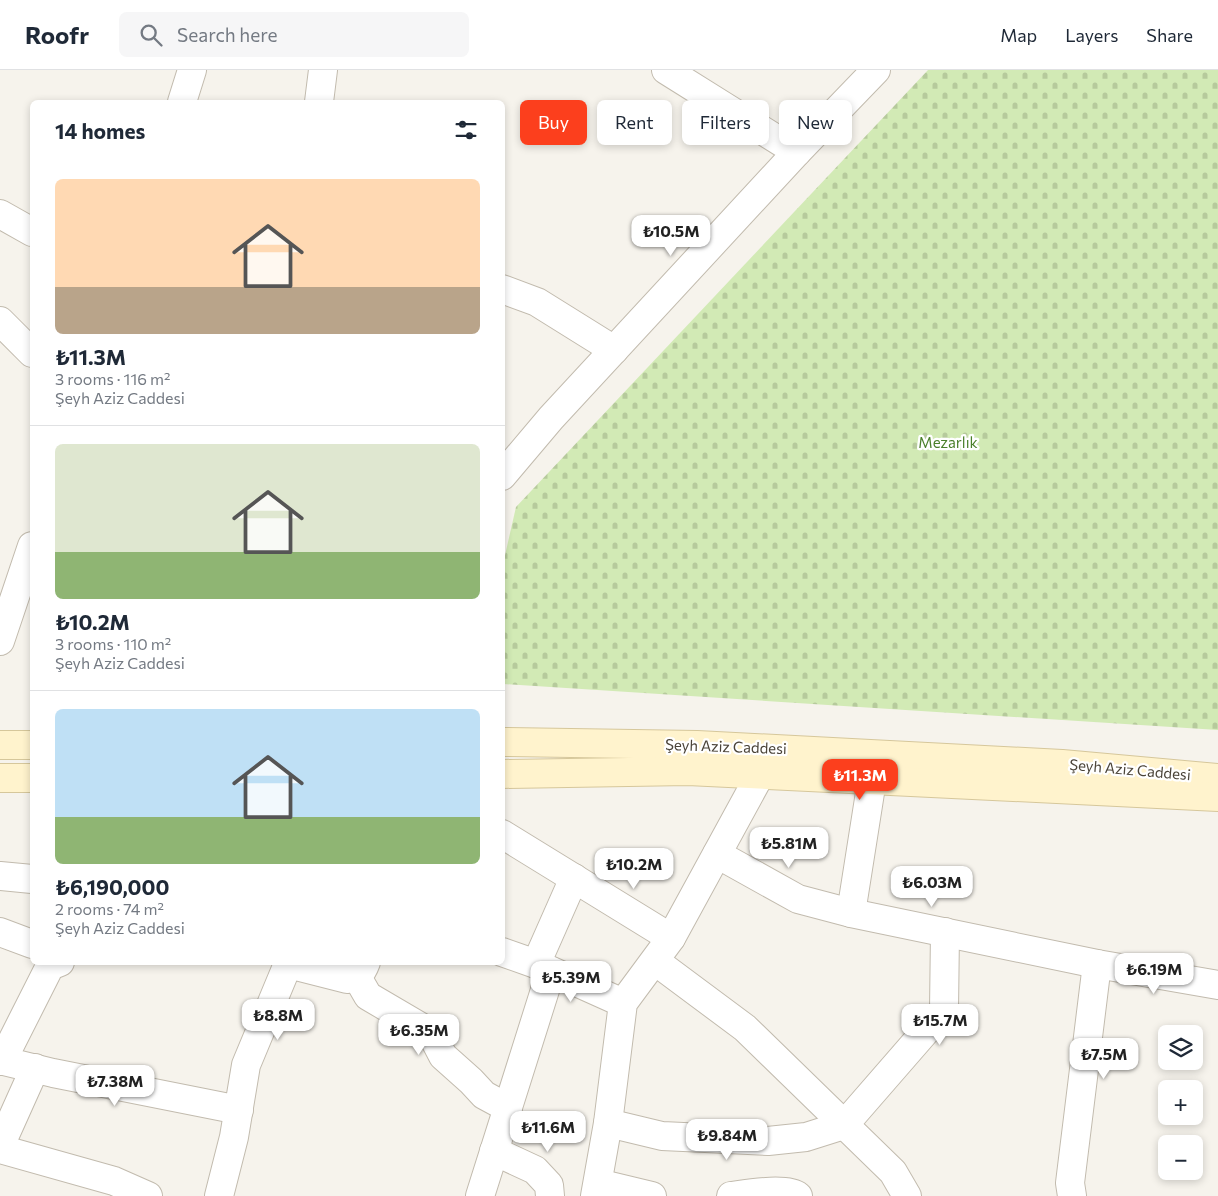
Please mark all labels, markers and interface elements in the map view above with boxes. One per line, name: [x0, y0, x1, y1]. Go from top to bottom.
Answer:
search box: [119, 12, 469, 57]
text: Roofr: [25, 20, 89, 49]
icon: search: [137, 21, 165, 49]
text: Search here: [177, 23, 278, 46]
text: Map: [1000, 24, 1037, 46]
text: Layers: [1065, 24, 1118, 46]
text: Share: [1146, 24, 1193, 46]
chip: Buy: [520, 100, 587, 145]
chip: Rent: [597, 100, 672, 145]
chip: Filters: [682, 100, 769, 145]
chip: New: [779, 100, 852, 145]
icon: filters: [452, 116, 480, 144]
text: 14 homes: [55, 118, 145, 143]
icon: home: [223, 211, 313, 301]
pin: ₺10.5M: [630, 214, 712, 257]
text: ₺10.5M: [642, 221, 700, 240]
text: ₺11.3M: [55, 344, 126, 369]
text: 3 rooms · 116 m²: [55, 369, 170, 388]
text: Şeyh Aziz Caddesi: [55, 388, 185, 407]
park label: Mezarlık: [918, 433, 978, 451]
icon: home: [223, 477, 313, 567]
text: ₺10.2M: [55, 609, 130, 634]
text: 3 rooms · 110 m²: [55, 634, 171, 653]
text: Şeyh Aziz Caddesi: [55, 653, 185, 672]
street label: Şeyh Aziz Caddesi: [665, 735, 787, 757]
icon: home: [223, 742, 313, 832]
street label: Şeyh Aziz Caddesi: [1069, 755, 1192, 783]
pin: ₺11.3M: [819, 758, 901, 801]
text: ₺11.3M: [833, 765, 887, 784]
pin: ₺5.81M: [748, 826, 830, 869]
text: ₺5.81M: [761, 833, 817, 852]
pin: ₺10.2M: [593, 848, 675, 890]
text: ₺10.2M: [605, 854, 663, 873]
pin: ₺6.03M: [891, 866, 973, 908]
text: ₺6.03M: [902, 872, 962, 891]
text: ₺6,190,000: [55, 874, 169, 899]
text: 2 rooms · 74 m²: [55, 899, 164, 918]
text: Şeyh Aziz Caddesi: [55, 918, 185, 937]
pin: ₺6.19M: [1113, 952, 1195, 995]
text: ₺6.19M: [1126, 959, 1182, 978]
pin: ₺5.39M: [530, 960, 612, 1003]
text: ₺5.39M: [541, 967, 601, 986]
pin: ₺8.8M: [243, 998, 313, 1041]
pin: ₺15.7M: [899, 1004, 981, 1046]
text: ₺8.8M: [253, 1005, 303, 1024]
text: ₺15.7M: [912, 1010, 968, 1029]
pin: ₺6.35M: [378, 1014, 460, 1056]
text: ₺6.35M: [389, 1020, 449, 1039]
map controls: [1158, 1025, 1203, 1180]
button: layers: [1158, 1025, 1203, 1070]
pin: ₺7.5M: [1069, 1038, 1139, 1080]
text: ₺7.5M: [1080, 1044, 1128, 1063]
pin: ₺7.38M: [74, 1064, 156, 1107]
text: ₺7.38M: [87, 1071, 143, 1090]
button: +: [1158, 1080, 1203, 1125]
pin: ₺11.6M: [507, 1110, 589, 1153]
text: ₺11.6M: [521, 1117, 575, 1136]
pin: ₺9.84M: [686, 1118, 768, 1161]
text: ₺9.84M: [697, 1125, 757, 1144]
button: −: [1158, 1135, 1203, 1180]

